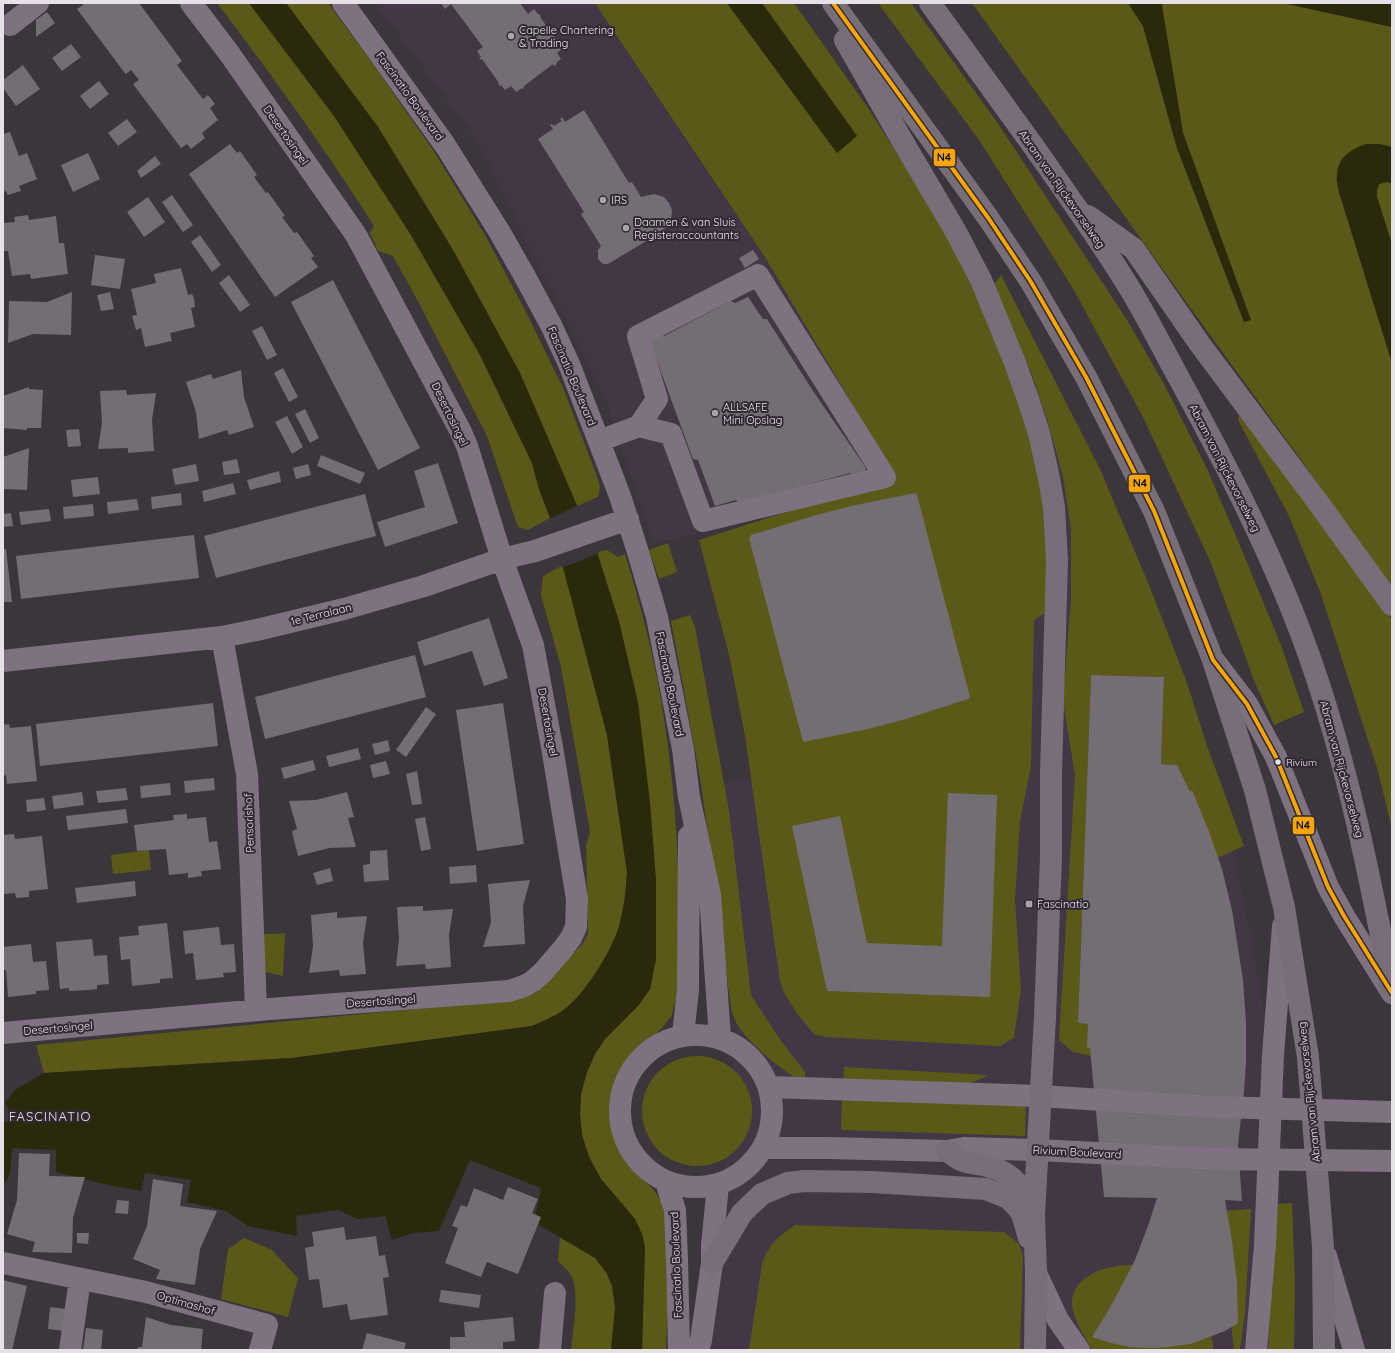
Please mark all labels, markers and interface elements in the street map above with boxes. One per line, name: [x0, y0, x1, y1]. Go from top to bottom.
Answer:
place label: Capelle Chartering & Trading: [519, 23, 614, 50]
marker: Capelle Chartering & Trading: [506, 31, 516, 41]
street label: Fascinatio Boulevard: [373, 49, 447, 143]
street label: Desertosingel: [260, 103, 312, 167]
street label: Abram van Rijckevorselweg: [1016, 127, 1108, 251]
line badge: N4: [933, 148, 956, 167]
text: N4: [937, 150, 952, 164]
place label: IRS: [611, 193, 627, 207]
marker: IRS: [598, 195, 608, 205]
place label: Daamen & van Sluis Registeraccountants: [634, 215, 739, 242]
marker: Daamen & van Sluis Registeraccountants: [621, 223, 631, 233]
street label: Fascinatio Boulevard: [545, 324, 599, 428]
street label: Desertosingel: [428, 380, 472, 448]
place label: ALLSAFE Mini Opslag: [723, 400, 782, 427]
street label: Abram van Rijckevorselweg: [1187, 402, 1263, 534]
marker: ALLSAFE Mini Opslag: [710, 408, 720, 418]
line badge: N4: [1128, 474, 1151, 493]
text: N4: [1133, 476, 1148, 490]
street label: 1e Terralaan: [289, 600, 353, 628]
street label: Fascinatio Boulevard: [653, 630, 687, 738]
street label: Desertosingel: [535, 687, 561, 757]
street label: Abram van Rijckevorselweg: [1317, 699, 1367, 839]
place label: Rivium: [1286, 756, 1317, 769]
marker: Rivium: [1273, 757, 1283, 767]
street label: Pensorishof: [241, 793, 257, 853]
line badge: N4: [1292, 816, 1315, 835]
text: N4: [1296, 818, 1311, 832]
place label: Fascinatio: [1037, 897, 1089, 911]
marker: Fascinatio: [1024, 899, 1034, 909]
street label: Desertosingel: [346, 992, 416, 1010]
street label: Desertosingel: [23, 1018, 93, 1038]
street label: Abram van Rijckevorselweg: [1295, 1021, 1323, 1163]
district label: FASCINATIO: [9, 1108, 91, 1124]
street label: Rivium Boulevard: [1032, 1143, 1122, 1161]
street label: Fascinatio Boulevard: [667, 1212, 685, 1318]
street label: Optimashof: [155, 1288, 217, 1318]

